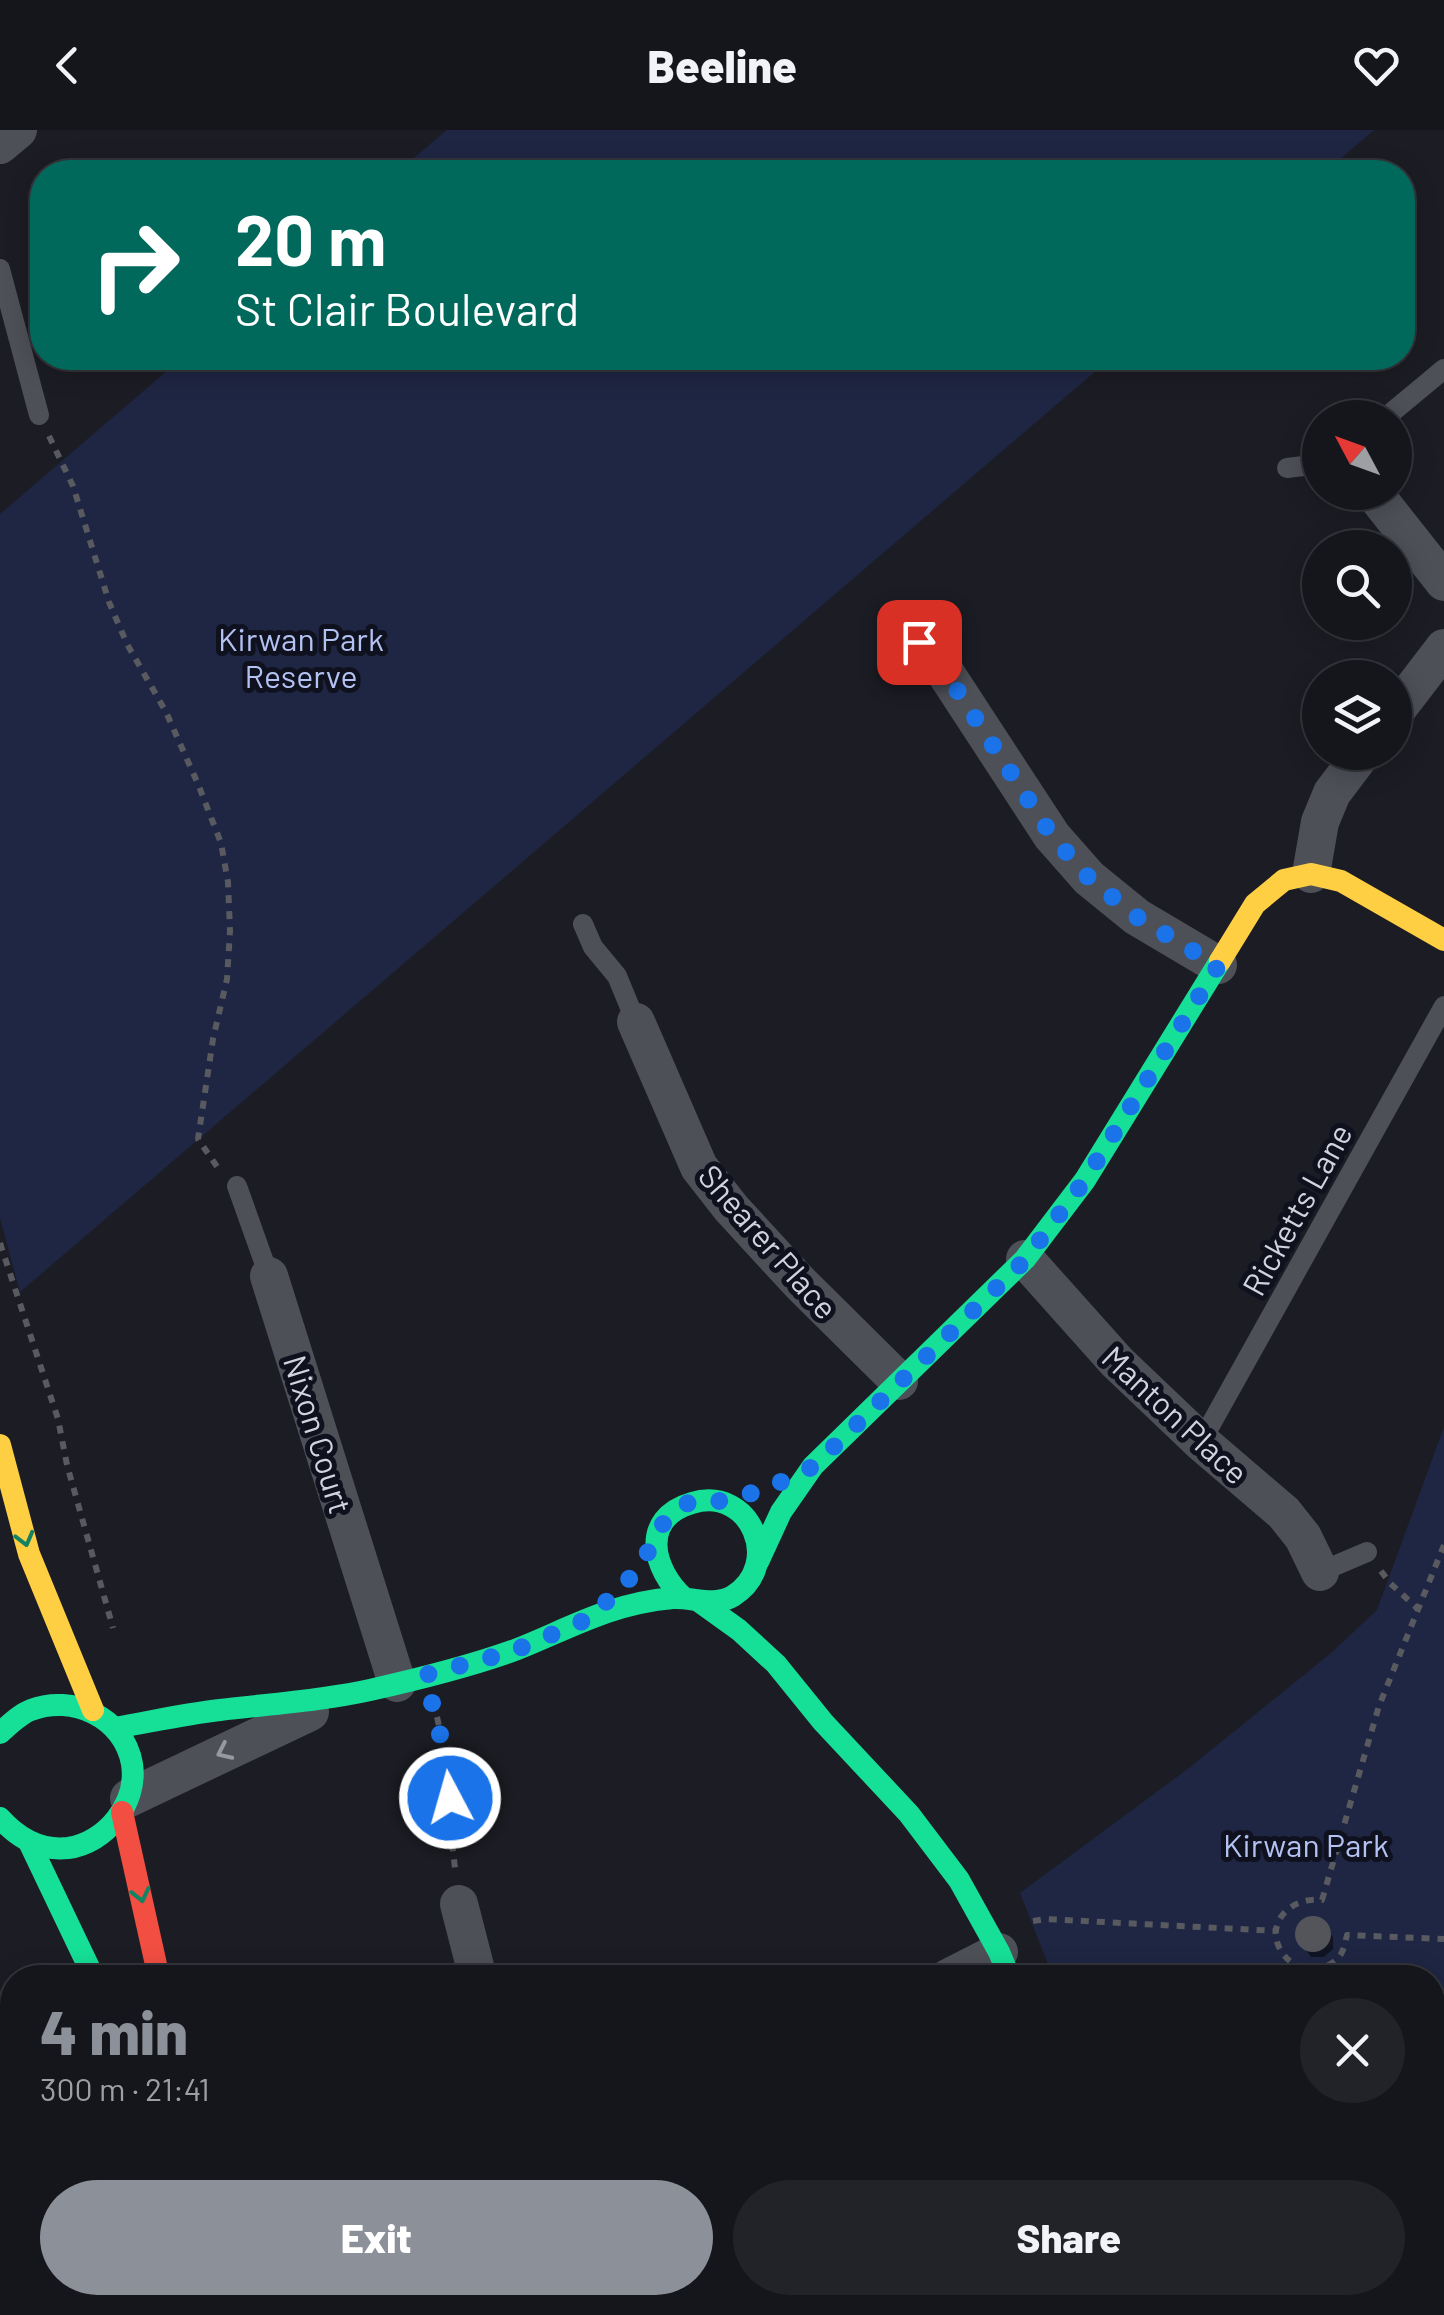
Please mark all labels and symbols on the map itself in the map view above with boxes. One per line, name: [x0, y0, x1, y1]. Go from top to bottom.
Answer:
north arrow: [1302, 400, 1412, 510]
pin: [877, 600, 962, 685]
park label: Kirwan Park Reserve: [218, 619, 384, 694]
street label: Ricketts Lane: [1233, 1117, 1359, 1301]
street label: Shearer Place: [692, 1156, 846, 1326]
street label: Manton Place: [1095, 1337, 1257, 1491]
street label: Nixon Court: [277, 1350, 361, 1518]
one-way arrow: [13, 1530, 34, 1547]
one-way arrow: [216, 1740, 234, 1760]
position arrow: [398, 1746, 502, 1850]
park label: Kirwan Park: [1223, 1825, 1389, 1863]
one-way arrow: [129, 1886, 150, 1903]

